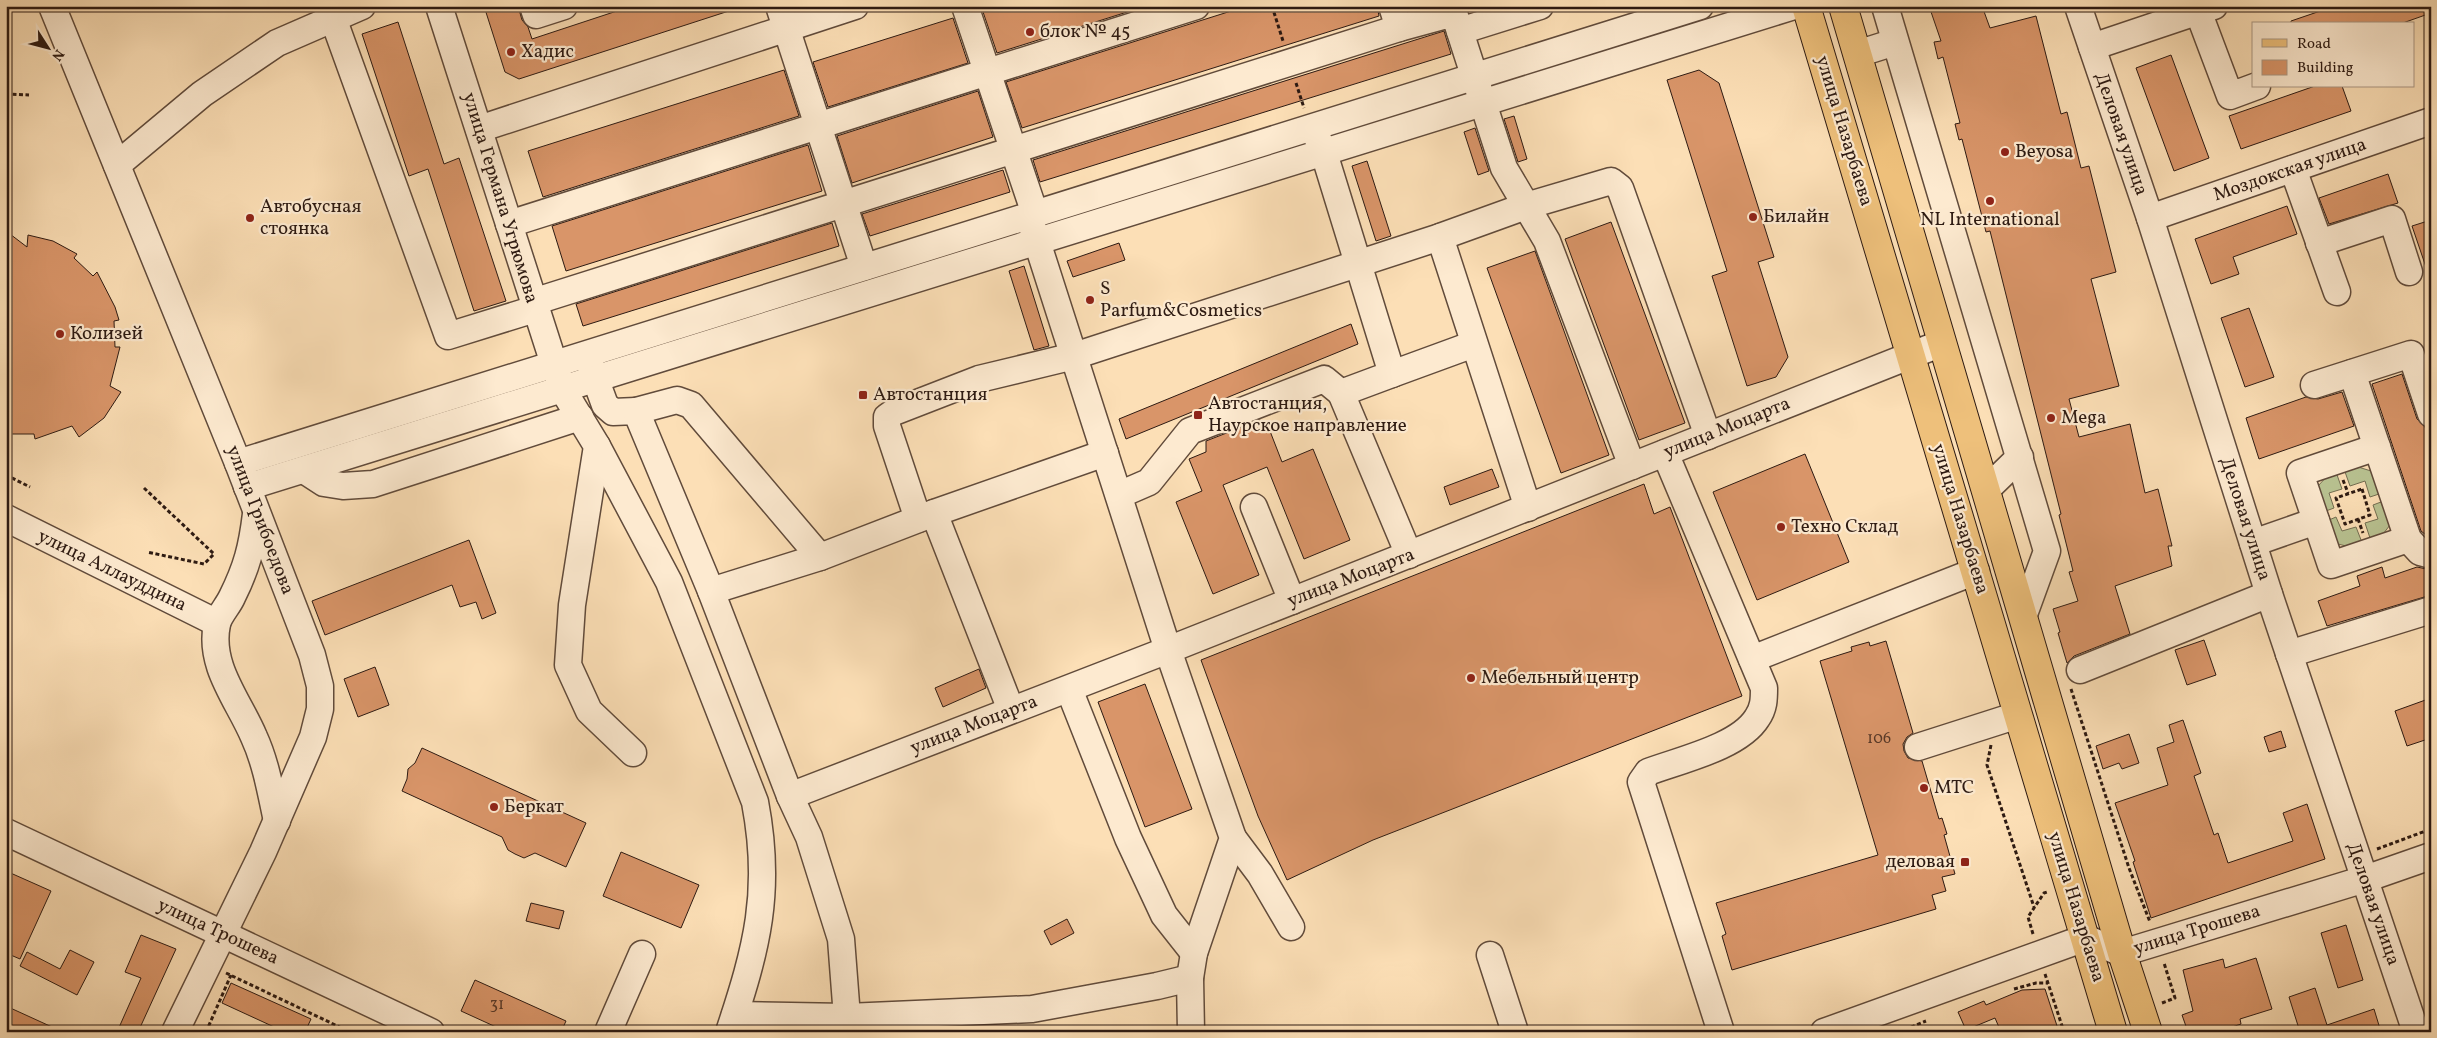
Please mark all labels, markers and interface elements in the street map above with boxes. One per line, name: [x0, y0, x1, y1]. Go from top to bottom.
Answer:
place label: блок № 45: [1040, 19, 1130, 45]
north arrow: [22, 22, 72, 72]
legend: [2252, 22, 2414, 88]
marker: блок № 45: [1024, 26, 1036, 38]
text: Road: [2297, 34, 2331, 55]
place label: Хадис: [521, 39, 574, 65]
text: N: [47, 45, 68, 64]
marker: Хадис: [505, 46, 517, 58]
street label: улица Назарбаева: [1809, 53, 1879, 209]
text: Building: [2297, 58, 2354, 79]
street label: Деловая улица: [2088, 69, 2154, 199]
street label: улица Германа Угрюмова: [455, 89, 545, 307]
street label: Моздокская улица: [2210, 132, 2370, 208]
place label: Beyosa: [2015, 139, 2073, 165]
marker: Beyosa: [1999, 146, 2011, 158]
place label: Автобусная стоянка: [260, 194, 361, 242]
marker: NL International: [1984, 195, 1996, 207]
place label: Билайн: [1763, 204, 1829, 230]
place label: NL International: [1920, 207, 2060, 233]
marker: Билайн: [1747, 211, 1759, 223]
marker: Автобусная стоянка: [244, 212, 256, 224]
place label: S Parfum&Cosmetics: [1100, 276, 1262, 324]
marker: S Parfum&Cosmetics: [1084, 294, 1096, 306]
place label: Колизей: [70, 321, 143, 347]
marker: Колизей: [54, 328, 66, 340]
place label: Автостанция: [873, 382, 987, 408]
marker: Автостанция: [857, 389, 869, 401]
place label: Автостанция, Наурское направление: [1208, 391, 1407, 439]
street label: улица Моцарта: [1660, 391, 1794, 465]
place label: Mega: [2061, 405, 2107, 431]
marker: Автостанция, Наурское направление: [1192, 409, 1204, 421]
marker: Mega: [2045, 412, 2057, 424]
street label: улица Назарбаева: [1925, 441, 1995, 597]
street label: улица Грибоедова: [220, 442, 300, 598]
street label: Деловая улица: [2213, 454, 2277, 584]
place label: Техно Склад: [1791, 514, 1899, 540]
marker: Техно Склад: [1775, 521, 1787, 533]
street label: улица Аллауддина: [33, 524, 191, 618]
street label: улица Моцарта: [1284, 542, 1418, 614]
place label: Мебельный центр: [1481, 665, 1639, 691]
marker: Мебельный центр: [1465, 672, 1477, 684]
street label: улица Моцарта: [907, 689, 1041, 761]
house number: 106: [1867, 728, 1891, 750]
place label: МТС: [1934, 775, 1974, 801]
marker: МТС: [1918, 782, 1930, 794]
place label: Беркат: [504, 794, 564, 820]
marker: Беркат: [488, 801, 500, 813]
street label: улица Назарбаева: [2041, 829, 2111, 985]
street label: Деловая улица: [2340, 839, 2406, 969]
place label: деловая: [1886, 849, 1955, 875]
marker: деловая: [1959, 856, 1971, 868]
street label: улица Трошева: [153, 892, 283, 972]
street label: улица Трошева: [2130, 898, 2264, 962]
house number: 31: [490, 994, 504, 1016]

